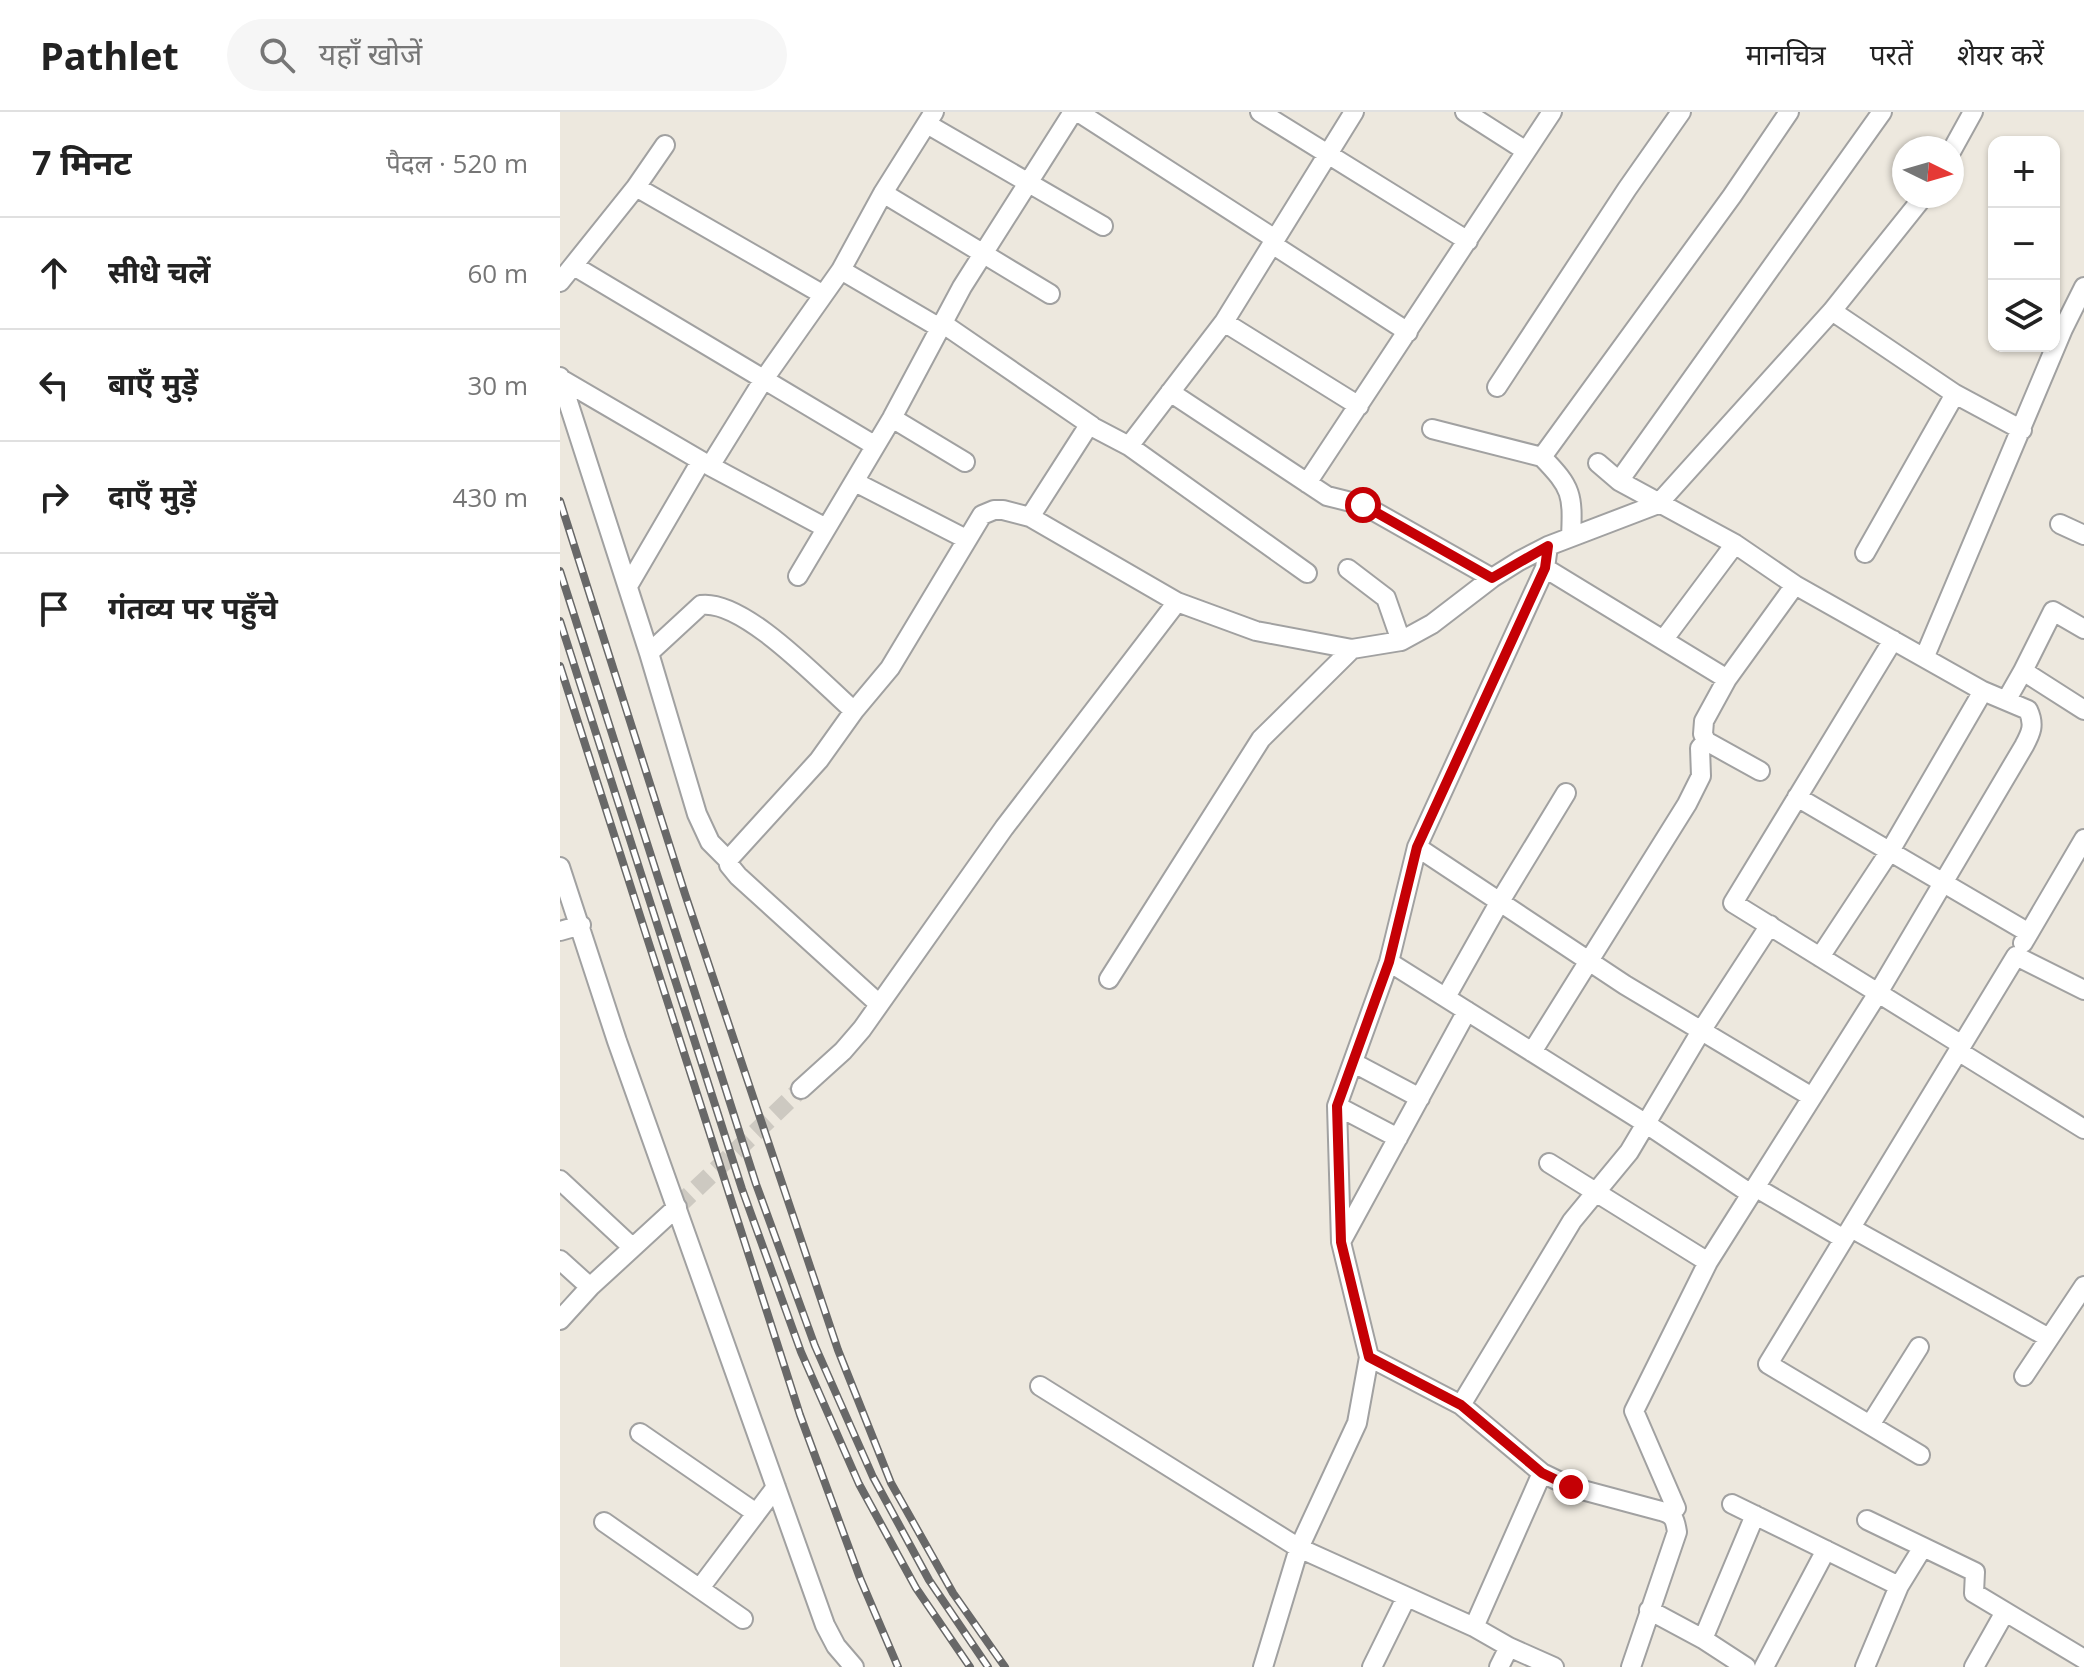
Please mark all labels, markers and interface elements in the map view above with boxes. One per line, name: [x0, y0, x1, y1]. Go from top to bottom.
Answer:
search box: [227, 19, 787, 91]
text: Pathlet: [40, 29, 179, 81]
icon: search: [255, 33, 299, 77]
text: यहाँ खोजें: [319, 33, 422, 74]
text: मानचित्र: [1746, 35, 1826, 73]
text: परतें: [1870, 35, 1913, 73]
text: शेयर करें: [1957, 35, 2044, 73]
north arrow: [1892, 136, 1964, 208]
map controls: [1988, 136, 2060, 352]
button: +: [1988, 136, 2060, 208]
text: 7 मिनट: [32, 139, 132, 185]
text: पैदल · 520 m: [386, 145, 528, 181]
button: −: [1988, 208, 2060, 280]
icon: ahead: [32, 251, 76, 295]
text: सीधे चलें: [108, 251, 210, 292]
text: 60 m: [467, 255, 528, 291]
button: layers: [1988, 280, 2060, 352]
icon: left: [32, 363, 76, 407]
text: बाएँ मुड़ें: [108, 363, 198, 404]
text: 30 m: [467, 367, 528, 403]
icon: right: [32, 475, 76, 519]
text: दाएँ मुड़ें: [108, 475, 196, 516]
text: 430 m: [453, 479, 528, 515]
route start: [1345, 487, 1381, 523]
icon: arrive: [32, 587, 76, 631]
text: गंतव्य पर पहुँचे: [108, 587, 278, 628]
route end: [1553, 1469, 1589, 1505]

